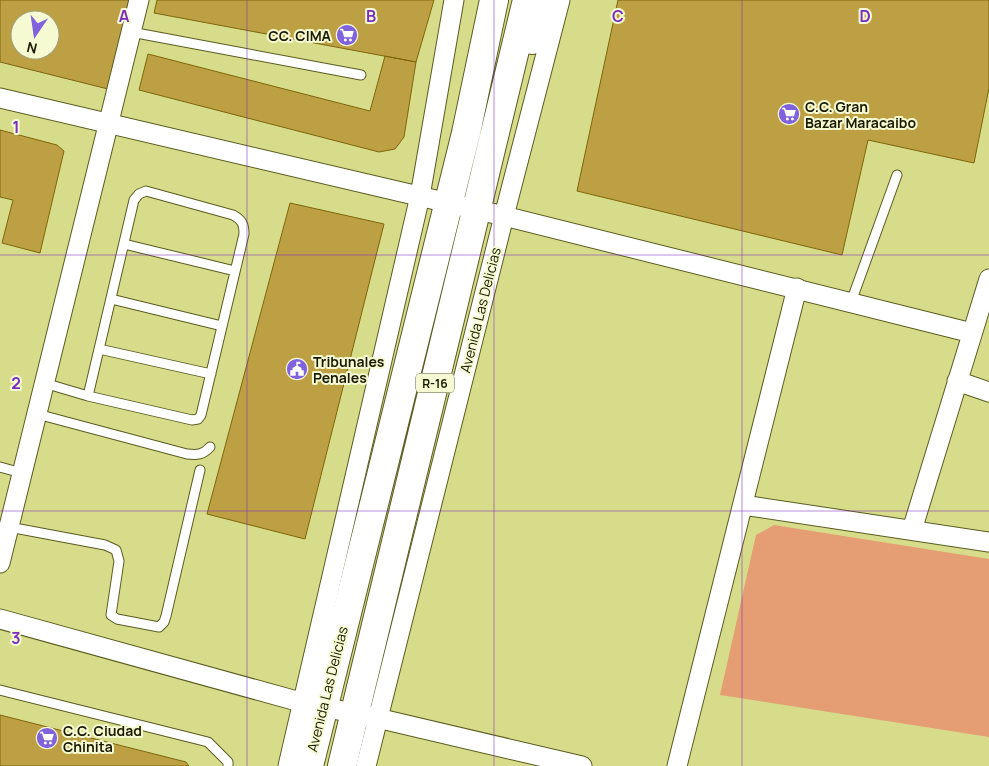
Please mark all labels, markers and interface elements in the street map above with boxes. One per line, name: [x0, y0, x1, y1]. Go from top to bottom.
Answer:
text: A: [119, 5, 130, 27]
text: B: [366, 5, 376, 27]
text: C: [612, 5, 624, 27]
text: D: [859, 5, 871, 27]
north arrow: [10, 10, 60, 60]
supermarket icon: CC. CIMA: [335, 23, 359, 47]
place label: CC. CIMA: [268, 26, 332, 45]
text: N: [25, 38, 39, 59]
place label: C.C. Gran Bazar Maracaibo: [805, 97, 916, 132]
supermarket icon: C.C. Gran Bazar Maracaibo: [777, 102, 801, 126]
text: 1: [12, 116, 20, 138]
street label: Avenida Las Delicias: [455, 245, 505, 375]
place label: Tribunales Penales: [313, 352, 385, 387]
public building icon: Tribunales Penales: [285, 357, 309, 381]
text: 2: [11, 372, 21, 394]
road number: R-16: [416, 373, 454, 392]
street label: Avenida Las Delicias: [302, 624, 352, 754]
text: 3: [11, 627, 21, 649]
place label: C.C. Ciudad Chinita: [63, 721, 142, 756]
supermarket icon: C.C. Ciudad Chinita: [35, 726, 59, 750]

